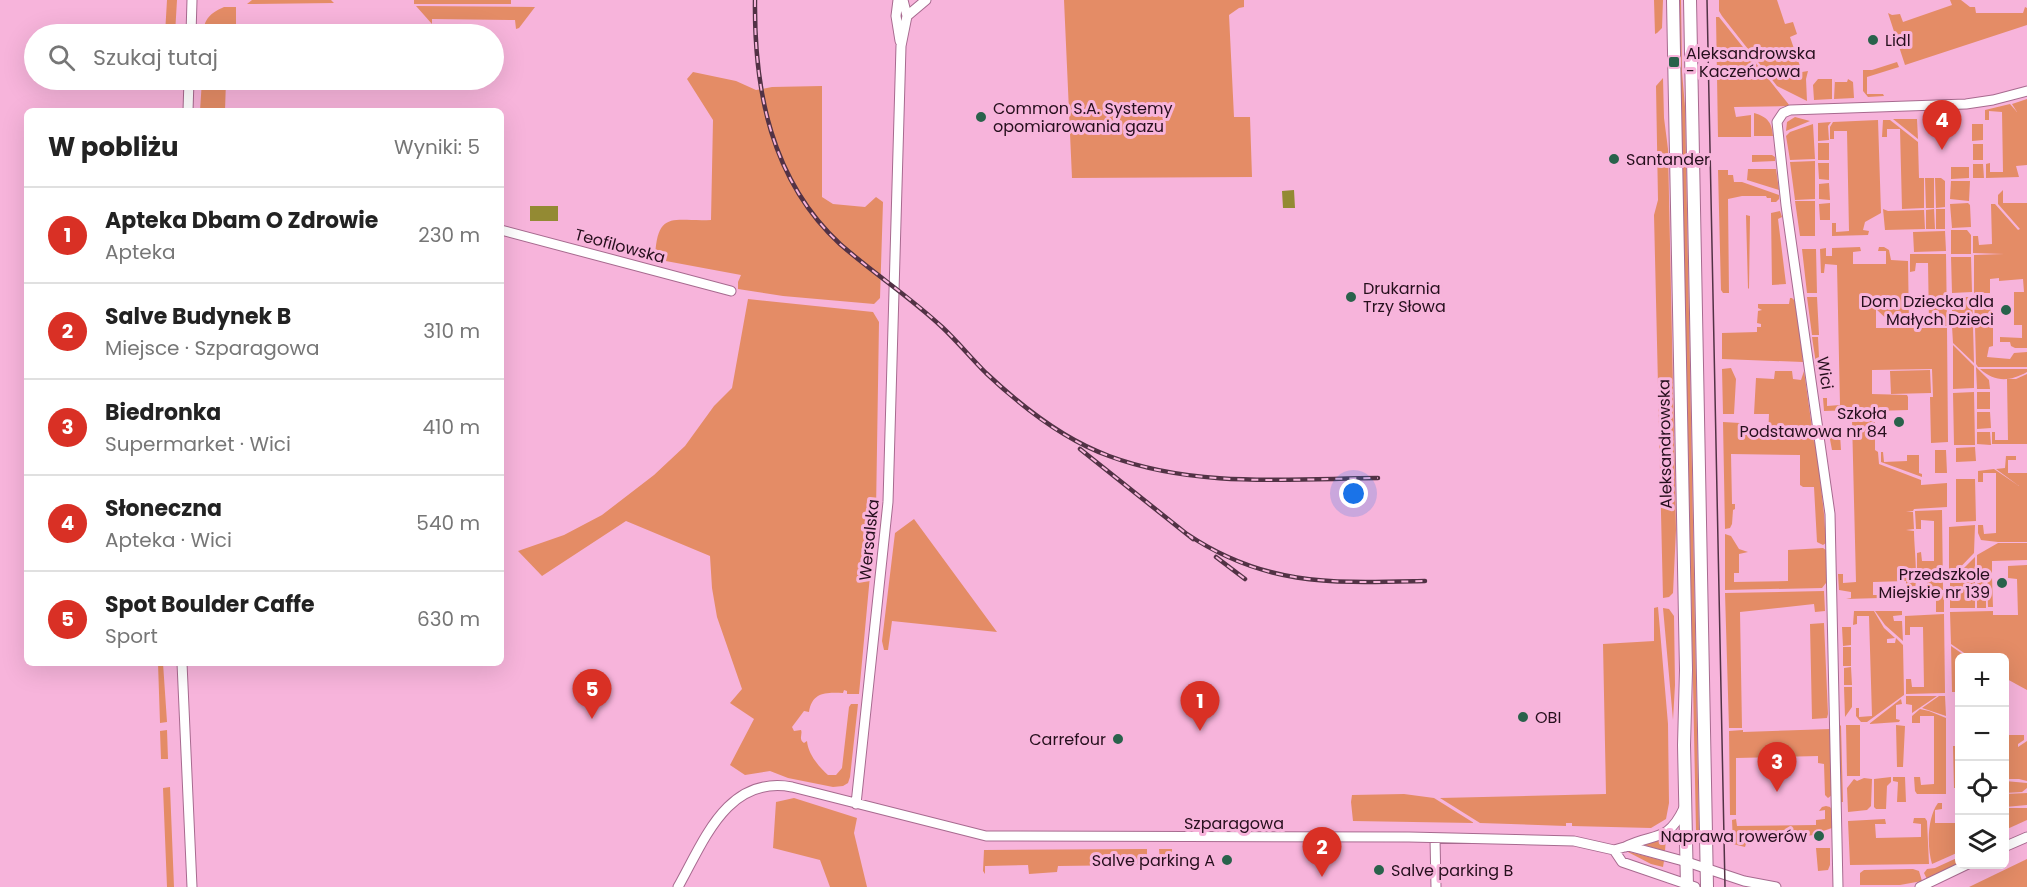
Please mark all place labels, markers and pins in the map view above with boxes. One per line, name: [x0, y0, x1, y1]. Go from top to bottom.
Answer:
place label: Lidl: [1885, 29, 1911, 52]
marker: Lidl: [1866, 33, 1880, 47]
place label: Aleksandrowska - Kaczeńcowa: [1686, 42, 1816, 83]
marker: Aleksandrowska - Kaczeńcowa: [1667, 55, 1681, 69]
place label: Common S.A. Systemy opomiarowania gazu: [993, 97, 1172, 138]
pin: 4: [1922, 100, 1962, 150]
marker: Common S.A. Systemy opomiarowania gazu: [974, 110, 988, 124]
place label: Santander: [1626, 148, 1710, 171]
marker: Santander: [1607, 152, 1621, 166]
place label: Drukarnia Trzy Słowa: [1363, 277, 1446, 318]
marker: Drukarnia Trzy Słowa: [1344, 290, 1358, 304]
place label: Dom Dziecka dla Małych Dzieci: [1861, 290, 1994, 331]
marker: Dom Dziecka dla Małych Dzieci: [1999, 303, 2013, 317]
place label: Szkoła Podstawowa nr 84: [1739, 402, 1887, 443]
marker: Szkoła Podstawowa nr 84: [1892, 415, 1906, 429]
place label: Przedszkole Miejskie nr 139: [1879, 563, 1990, 604]
marker: Przedszkole Miejskie nr 139: [1995, 576, 2009, 590]
pin: 5: [572, 670, 612, 719]
pin: 1: [1180, 682, 1220, 731]
place label: OBI: [1535, 706, 1561, 729]
marker: OBI: [1516, 710, 1530, 724]
place label: Carrefour: [1029, 728, 1106, 751]
marker: Carrefour: [1111, 732, 1125, 746]
pin: 3: [1758, 742, 1796, 792]
place label: Naprawa rowerów: [1661, 825, 1807, 848]
pin: 2: [1302, 828, 1342, 877]
marker: Naprawa rowerów: [1812, 829, 1826, 843]
place label: Salve parking A: [1092, 849, 1215, 872]
marker: Salve parking A: [1220, 853, 1234, 867]
place label: Salve parking B: [1391, 859, 1513, 882]
marker: Salve parking B: [1372, 863, 1386, 877]

